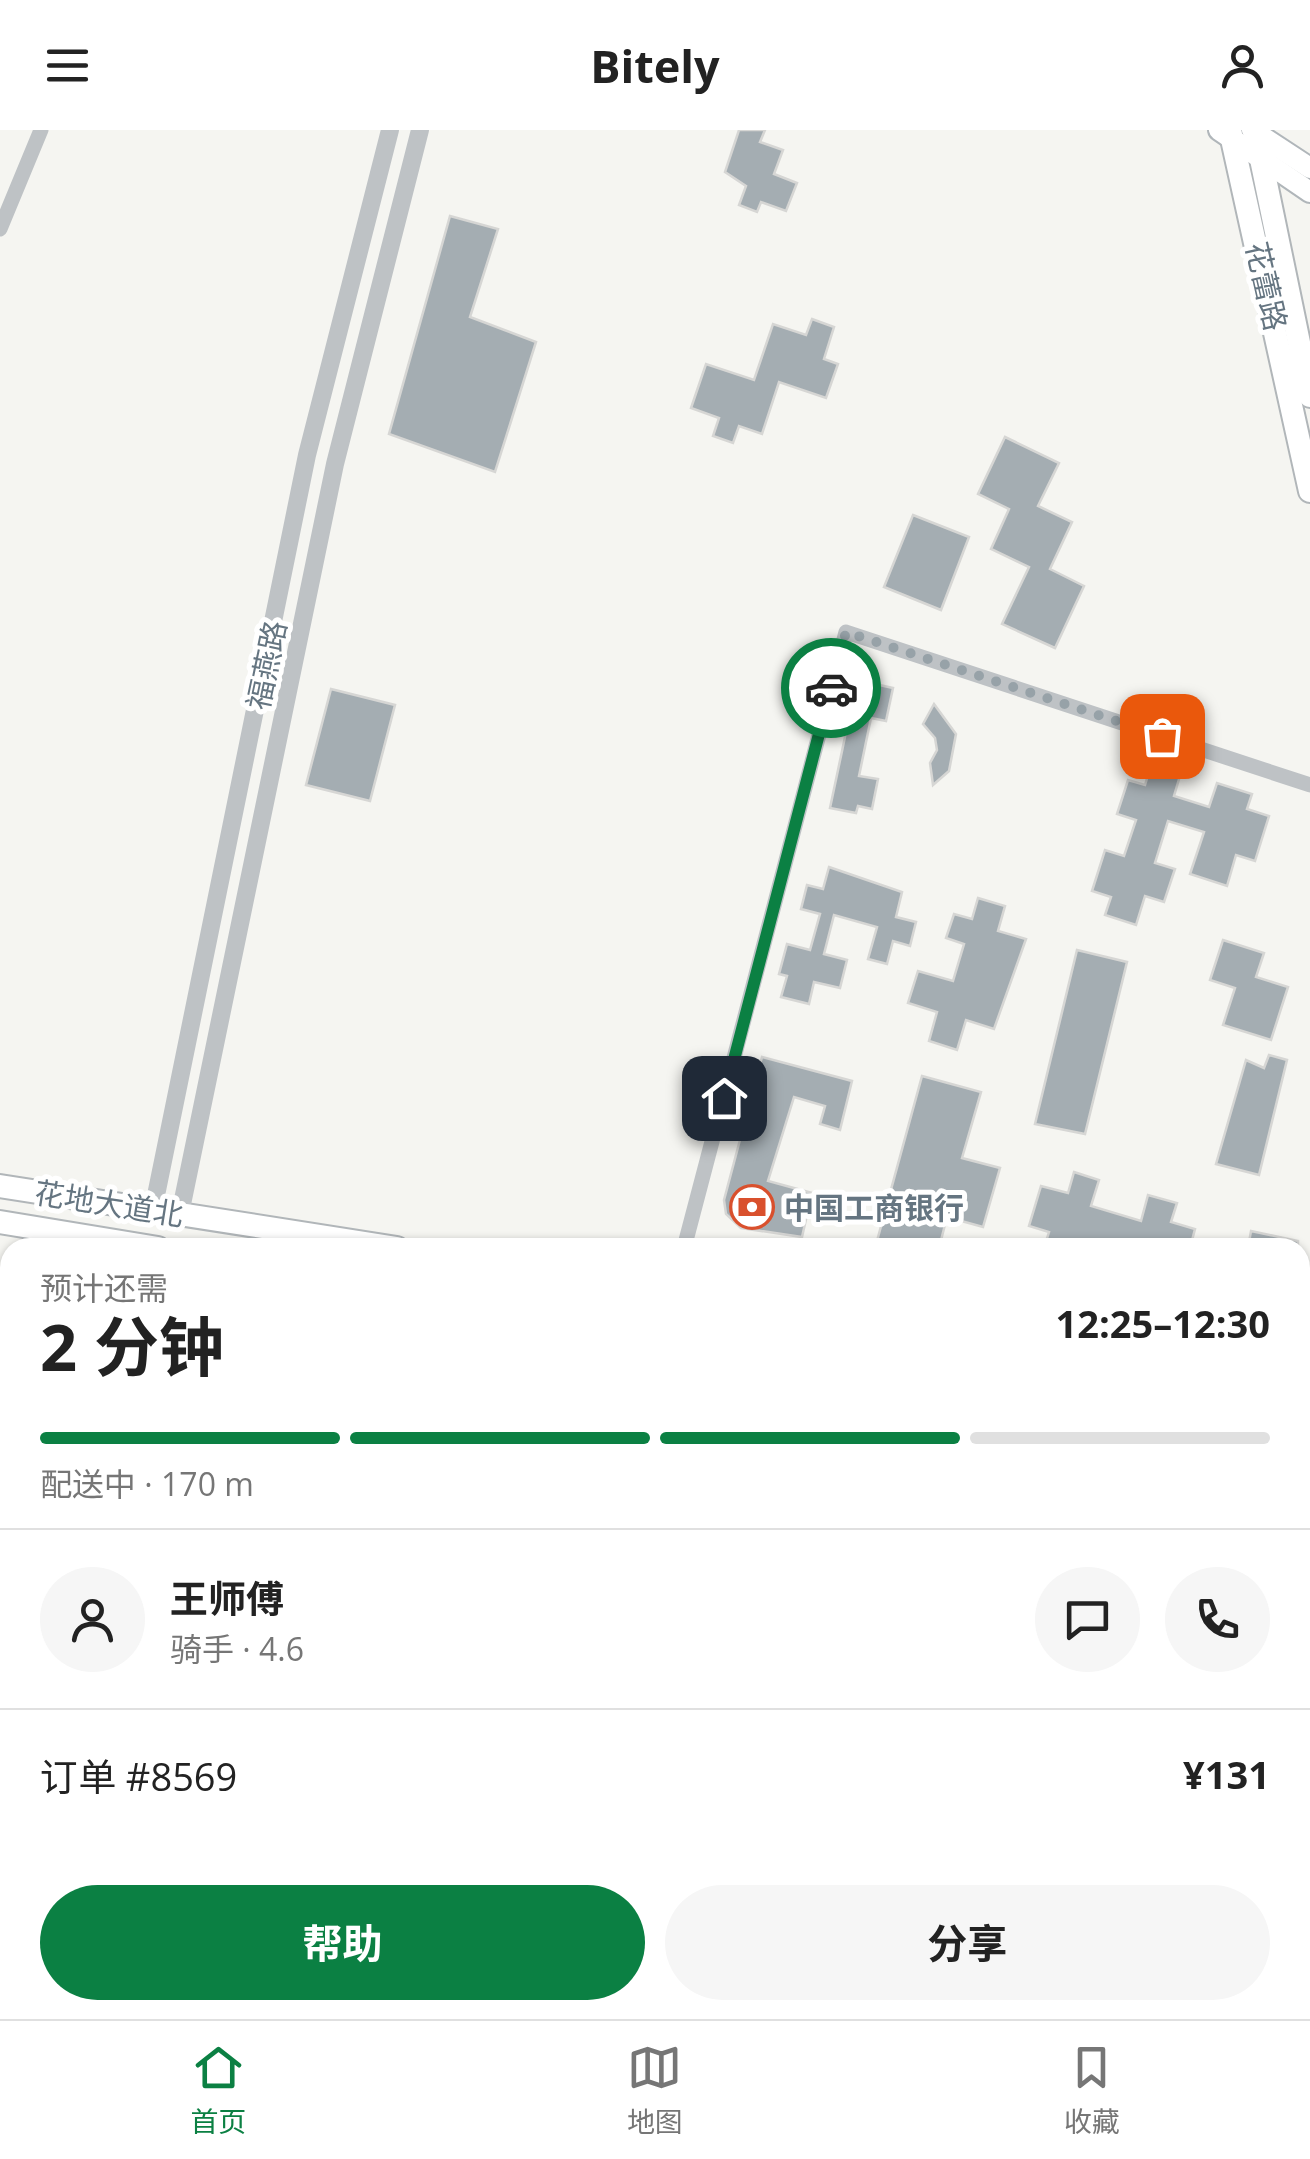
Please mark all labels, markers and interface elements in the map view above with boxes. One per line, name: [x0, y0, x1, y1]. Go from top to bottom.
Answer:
text: Bitely: [590, 35, 720, 96]
icon: menu: [40, 38, 95, 93]
icon: person: [1215, 38, 1270, 93]
street label: 花蕾路: [1237, 238, 1297, 334]
street label: 福燕路: [237, 617, 295, 713]
courier: [781, 638, 881, 738]
icon: car: [804, 661, 859, 716]
pin: [1120, 694, 1205, 779]
icon: bag: [1135, 709, 1190, 764]
pin: [682, 1056, 767, 1141]
icon: home: [697, 1071, 752, 1126]
street label: 花地大道北: [32, 1171, 186, 1235]
bank icon: 中国工商银行: [729, 1184, 775, 1230]
place label: 中国工商银行: [784, 1187, 964, 1228]
text: 预计还需: [40, 1266, 168, 1309]
text: 12:25–12:30: [1056, 1297, 1270, 1349]
text: 2 分钟: [40, 1302, 224, 1390]
text: 配送中 · 170 m: [40, 1462, 254, 1505]
button: person: [40, 1567, 145, 1672]
button: chat: [1035, 1567, 1140, 1672]
button: phone: [1165, 1567, 1270, 1672]
text: 王师傅: [170, 1572, 284, 1624]
text: 骑手 · 4.6: [170, 1627, 304, 1670]
text: ¥131: [1183, 1748, 1270, 1800]
text: 订单 #8569: [40, 1750, 237, 1802]
button: 帮助: [40, 1885, 645, 2000]
button: 分享: [665, 1885, 1270, 2000]
tab: 首页: [190, 2040, 246, 2140]
tab: 地图: [627, 2040, 683, 2140]
tab: 收藏: [1064, 2040, 1120, 2140]

